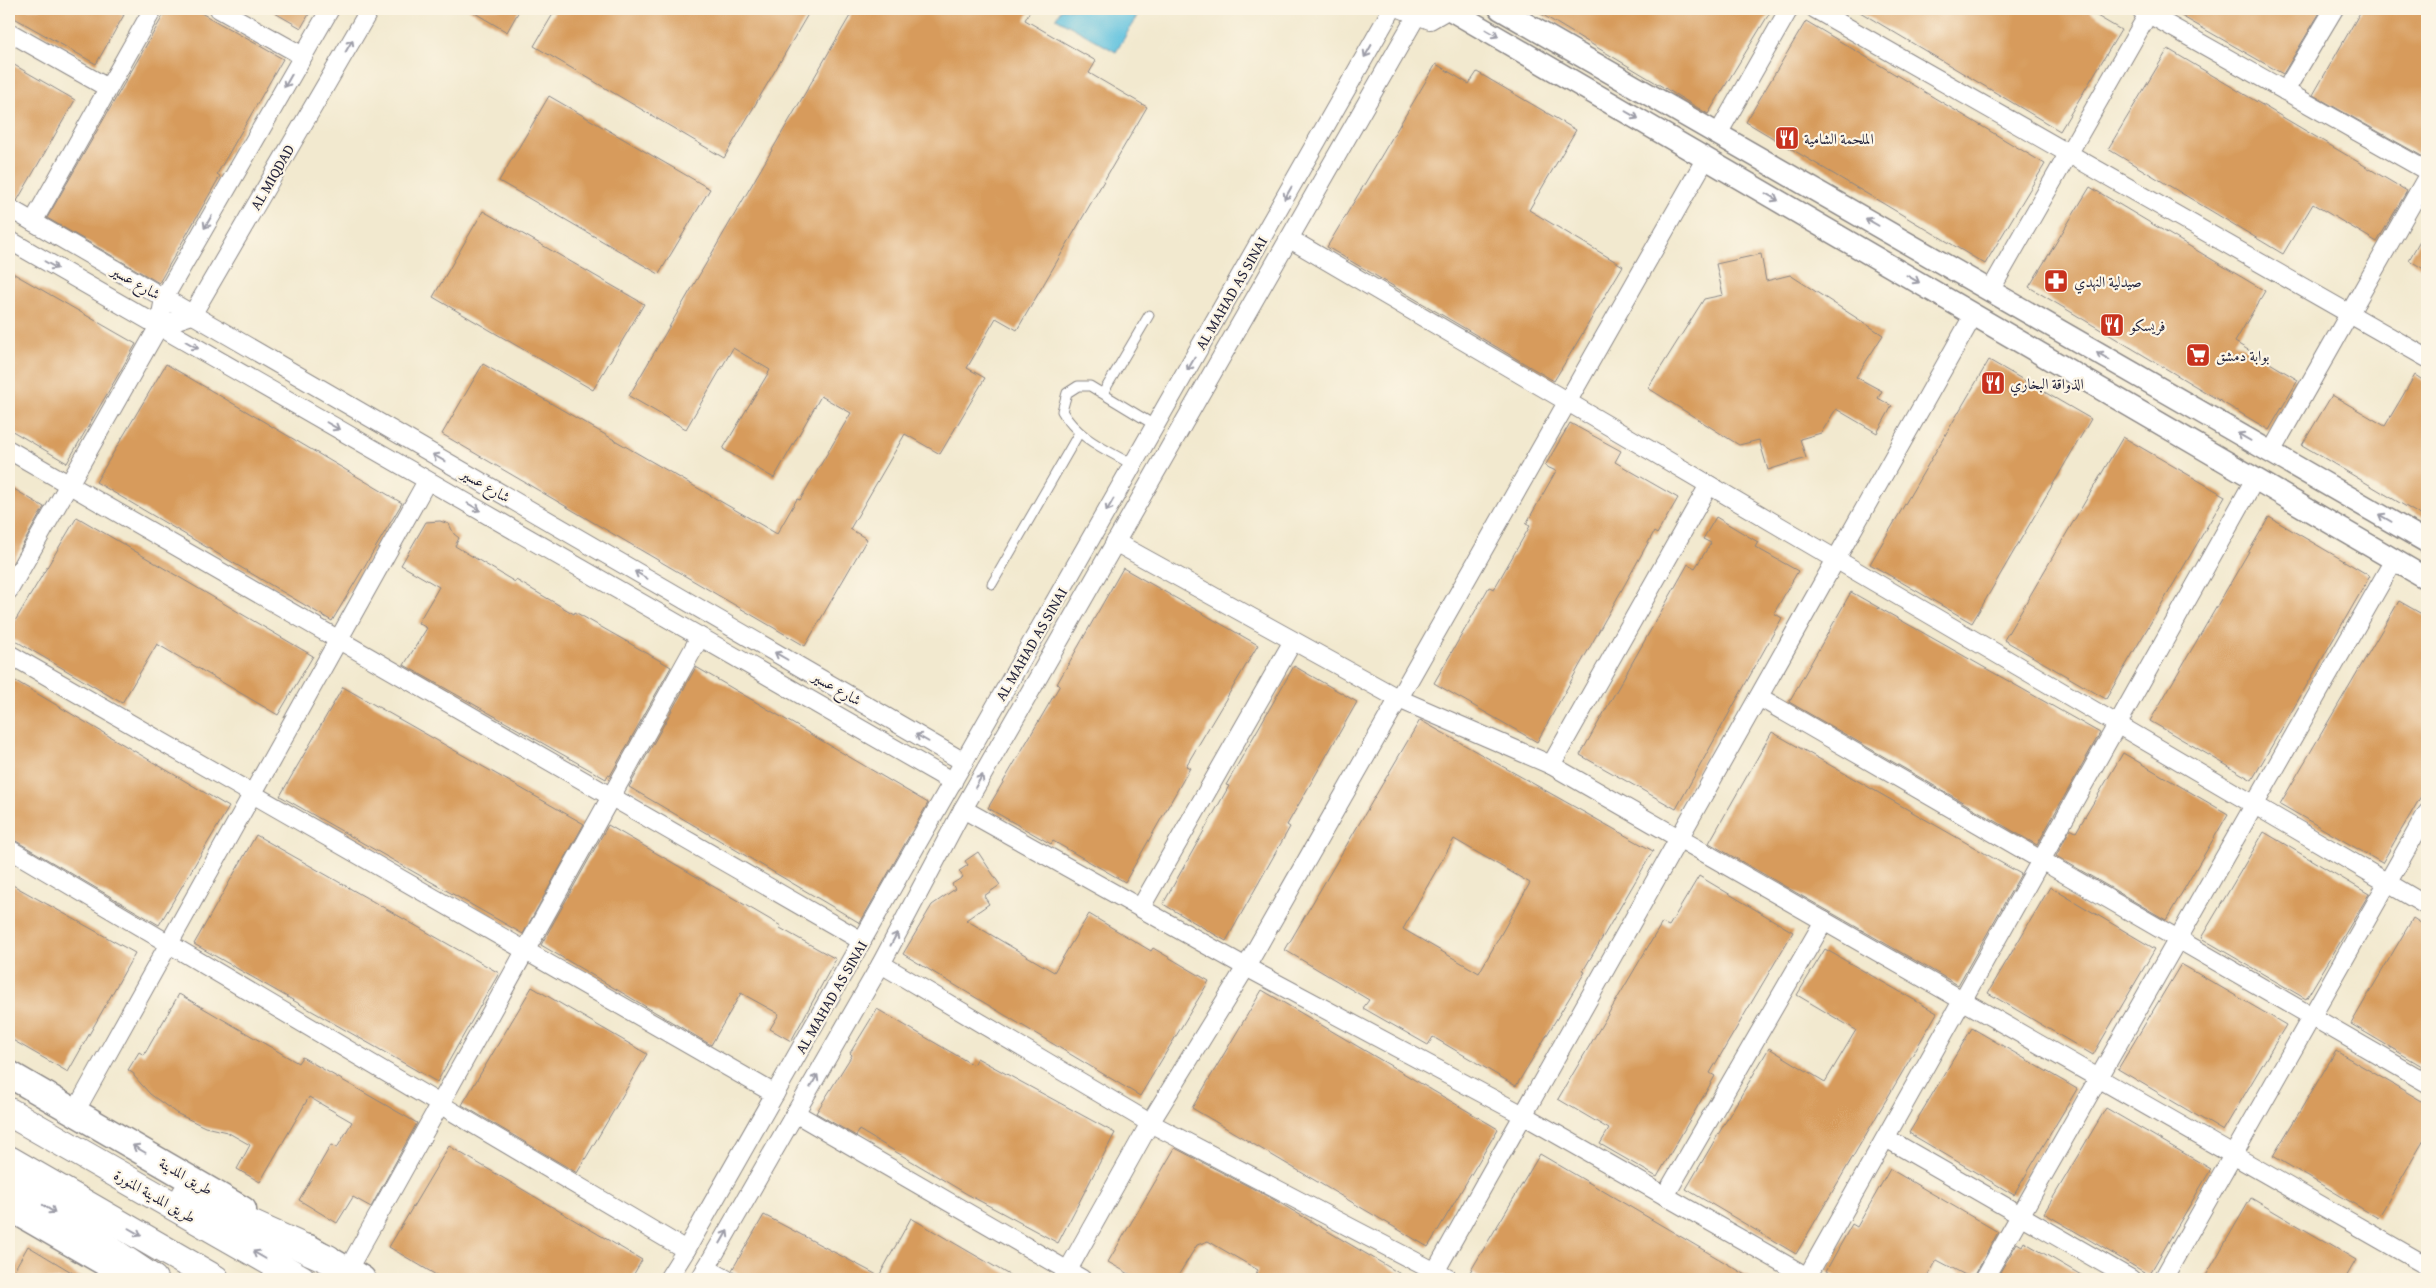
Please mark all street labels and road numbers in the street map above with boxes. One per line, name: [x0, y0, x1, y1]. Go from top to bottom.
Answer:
street label: AL MIQDAD: [245, 140, 299, 214]
street label: AL MAHAD AS SINAI: [1190, 232, 1272, 354]
street label: شارع عسير: [104, 259, 164, 307]
street label: شارع عسير: [454, 462, 514, 510]
street label: AL MAHAD AS SINAI: [990, 583, 1072, 705]
street label: شارع عسير: [805, 665, 865, 713]
street label: AL MAHAD AS SINAI: [790, 936, 872, 1058]
street label: طريق المدينة: [155, 1152, 217, 1200]
street label: طريق المدينة المنورة: [110, 1164, 200, 1228]

